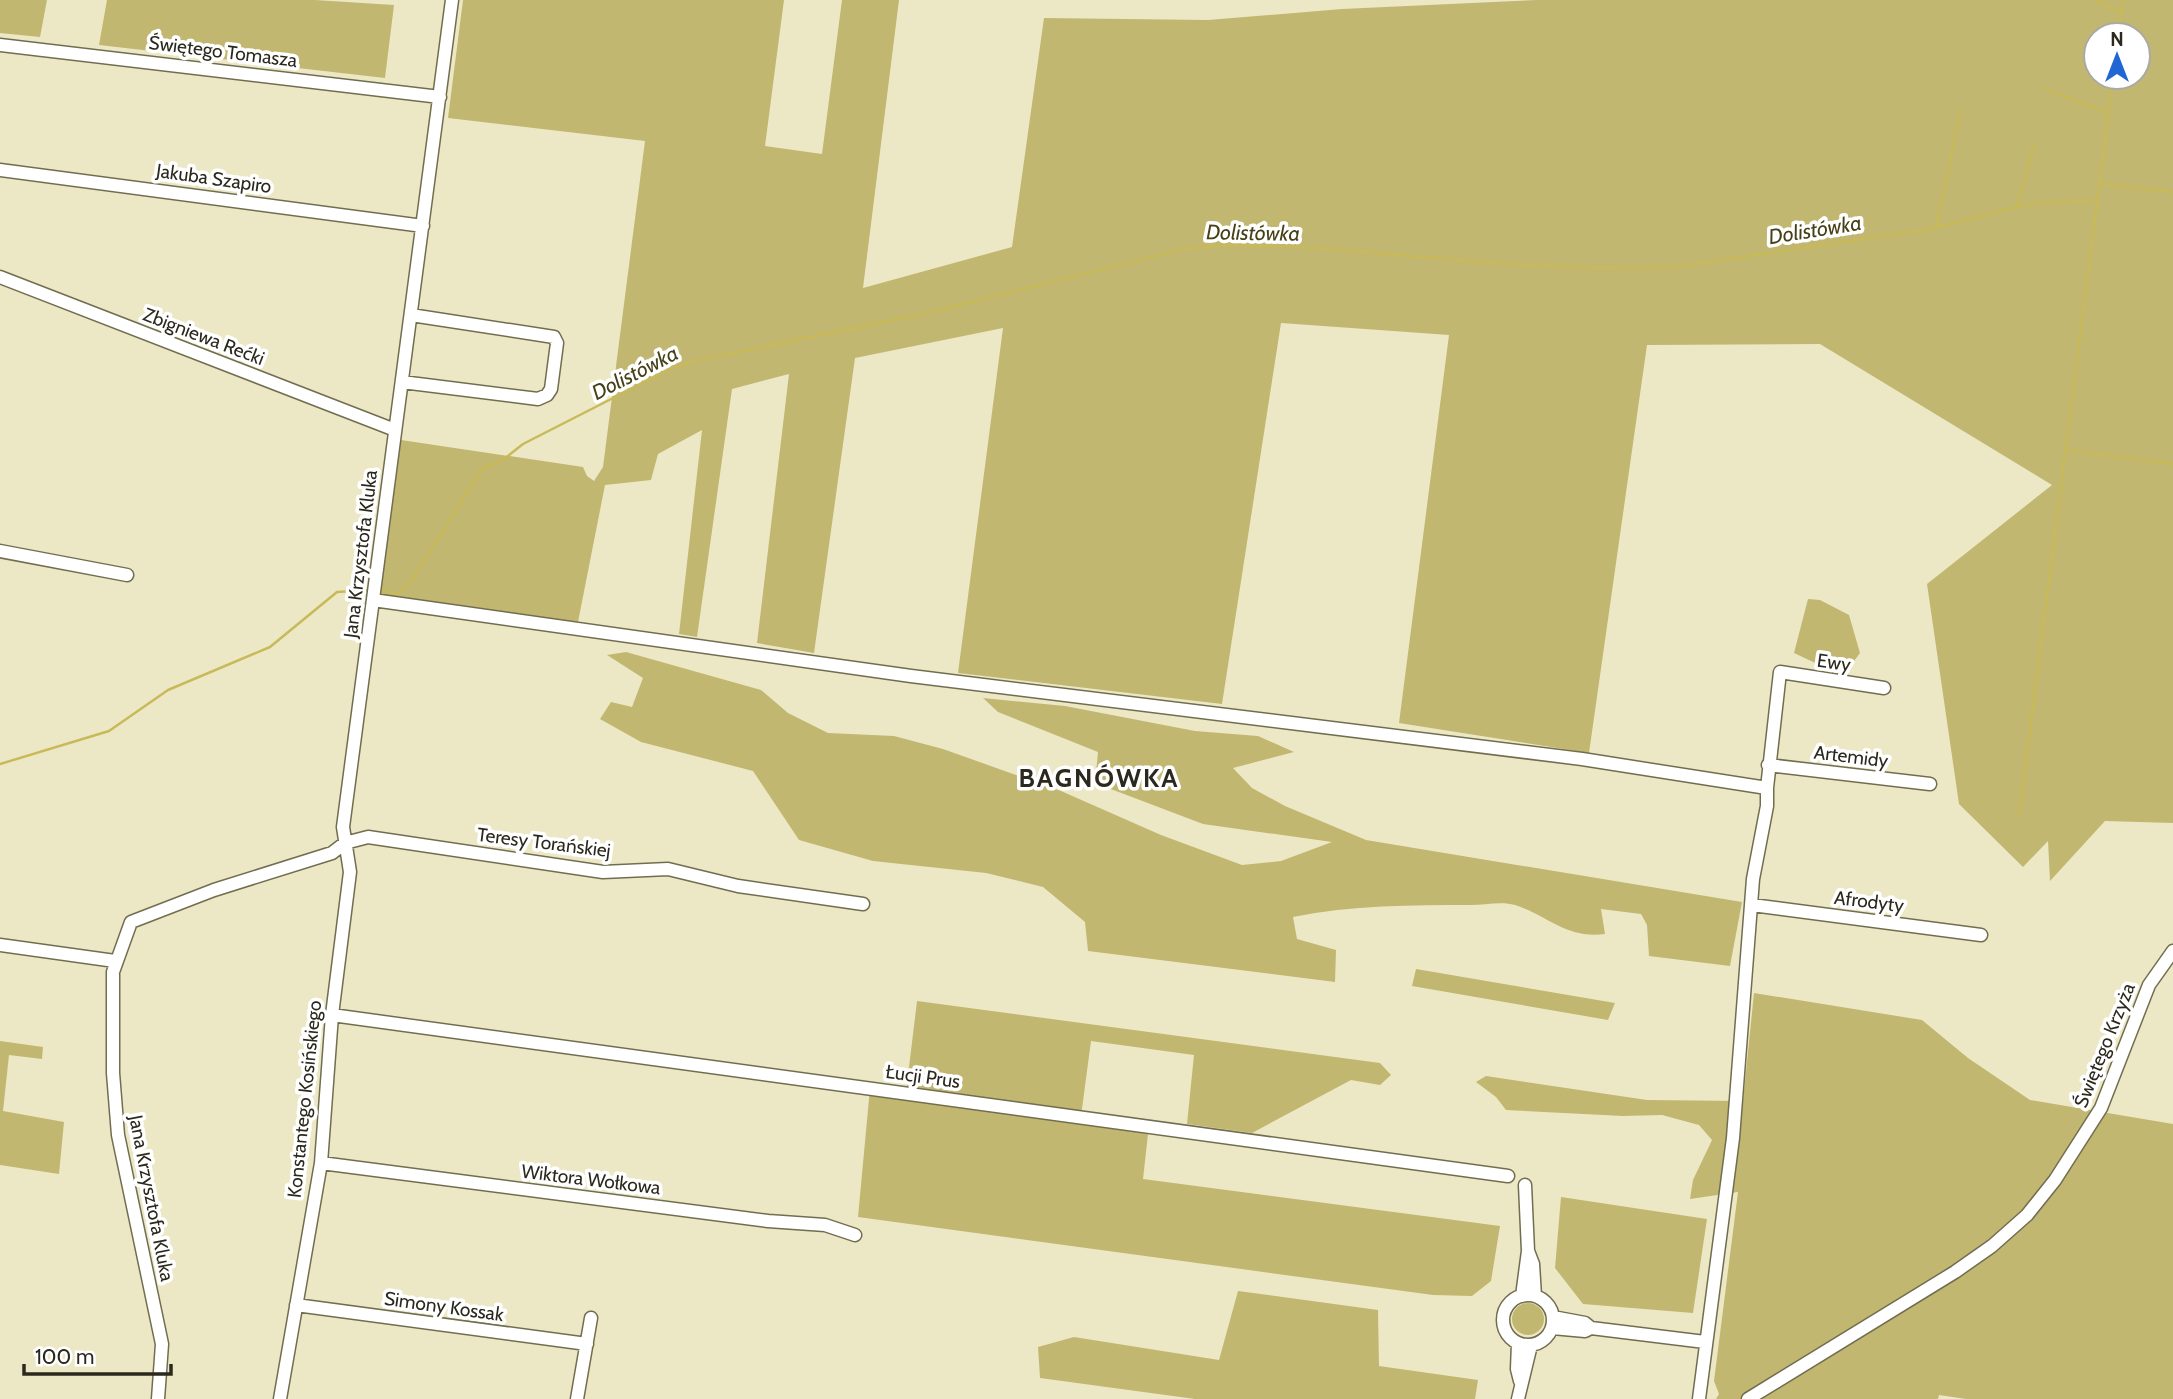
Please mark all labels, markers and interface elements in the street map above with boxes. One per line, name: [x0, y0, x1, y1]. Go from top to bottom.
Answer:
north arrow: [2082, 21, 2152, 91]
text: N: [2110, 28, 2124, 51]
street label: Świętego Tomasza: [147, 30, 299, 72]
street label: Jakuba Szapiro: [154, 159, 273, 198]
water label: Dolistówka: [1767, 210, 1863, 249]
water label: Dolistówka: [1206, 219, 1300, 246]
street label: Zbigniewa Rećki: [140, 303, 268, 370]
water label: Dolistówka: [587, 340, 682, 405]
street label: Jana Krzysztofa Kluka: [339, 469, 382, 640]
street label: Ewy: [1816, 649, 1853, 676]
street label: Artemidy: [1813, 741, 1890, 773]
district label: BAGNÓWKA: [1018, 762, 1180, 794]
street label: Teresy Torańskiej: [476, 823, 612, 862]
street label: Afrodyty: [1833, 886, 1906, 917]
street label: Świętego Krzyża: [2068, 979, 2140, 1111]
street label: Konstantego Kosińskiego: [283, 999, 326, 1199]
street label: Łucji Prus: [884, 1060, 962, 1093]
street label: Jana Krzysztofa Kluka: [124, 1112, 179, 1283]
street label: Wiktora Wołkowa: [520, 1160, 662, 1199]
street label: Simony Kossak: [383, 1287, 506, 1326]
scale bar: [24, 1332, 172, 1376]
text: 100 m: [35, 1344, 94, 1369]

